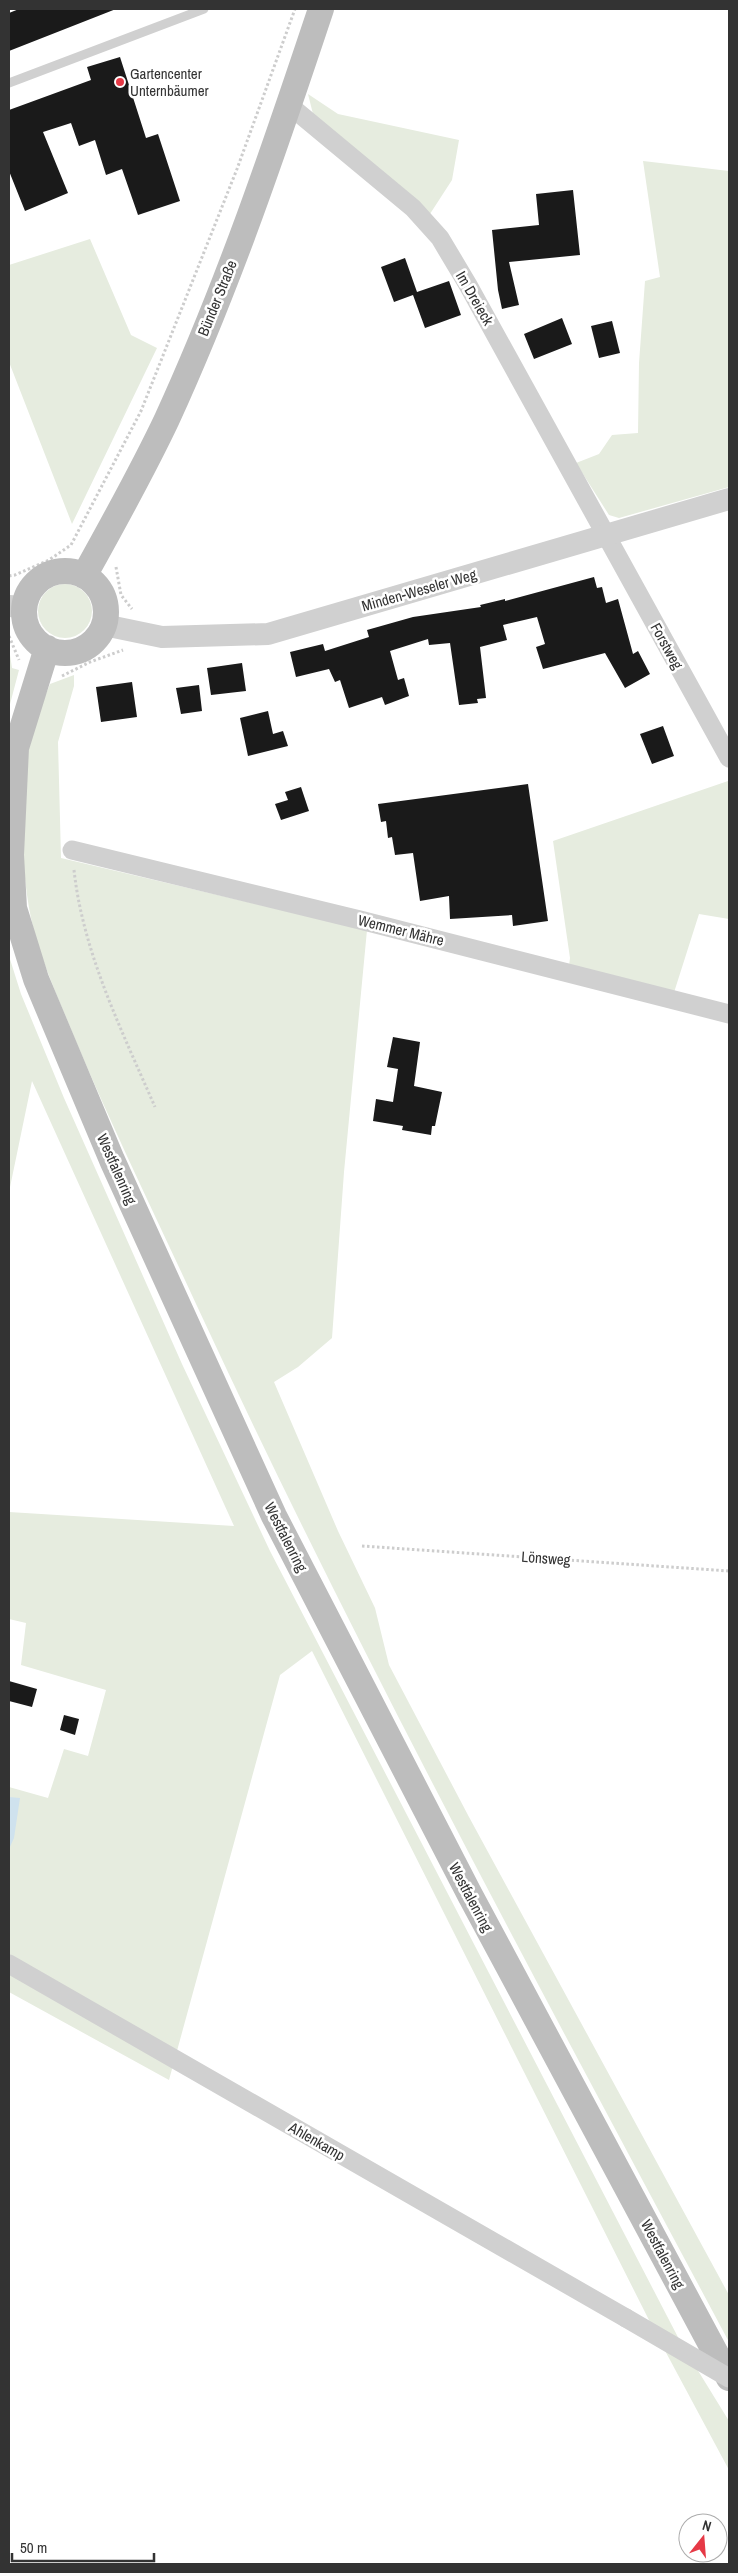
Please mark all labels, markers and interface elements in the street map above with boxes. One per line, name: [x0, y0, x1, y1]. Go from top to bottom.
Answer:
place label: Gartencenter Unternbäumer: [130, 63, 209, 101]
marker: Gartencenter Unternbäumer: [114, 76, 126, 88]
street label: Bünder Straße: [192, 257, 242, 339]
street label: Im Dreieck: [451, 267, 499, 330]
street label: Minden-Weseler Weg: [359, 564, 479, 616]
street label: Forstweg: [646, 619, 688, 673]
street label: Wemmer Mähre: [356, 909, 446, 951]
street label: Westfalenring: [92, 1130, 142, 1208]
street label: Westfalenring: [259, 1499, 313, 1576]
street label: Lönsweg: [521, 1546, 571, 1570]
street label: Westfalenring: [444, 1859, 498, 1935]
street label: Ahlenkamp: [284, 2116, 349, 2166]
street label: Westfalenring: [636, 2216, 690, 2292]
north arrow: [678, 2513, 728, 2563]
text: N: [700, 2516, 713, 2535]
scale bar: [12, 2530, 155, 2562]
text: 50 m: [20, 2537, 47, 2558]

